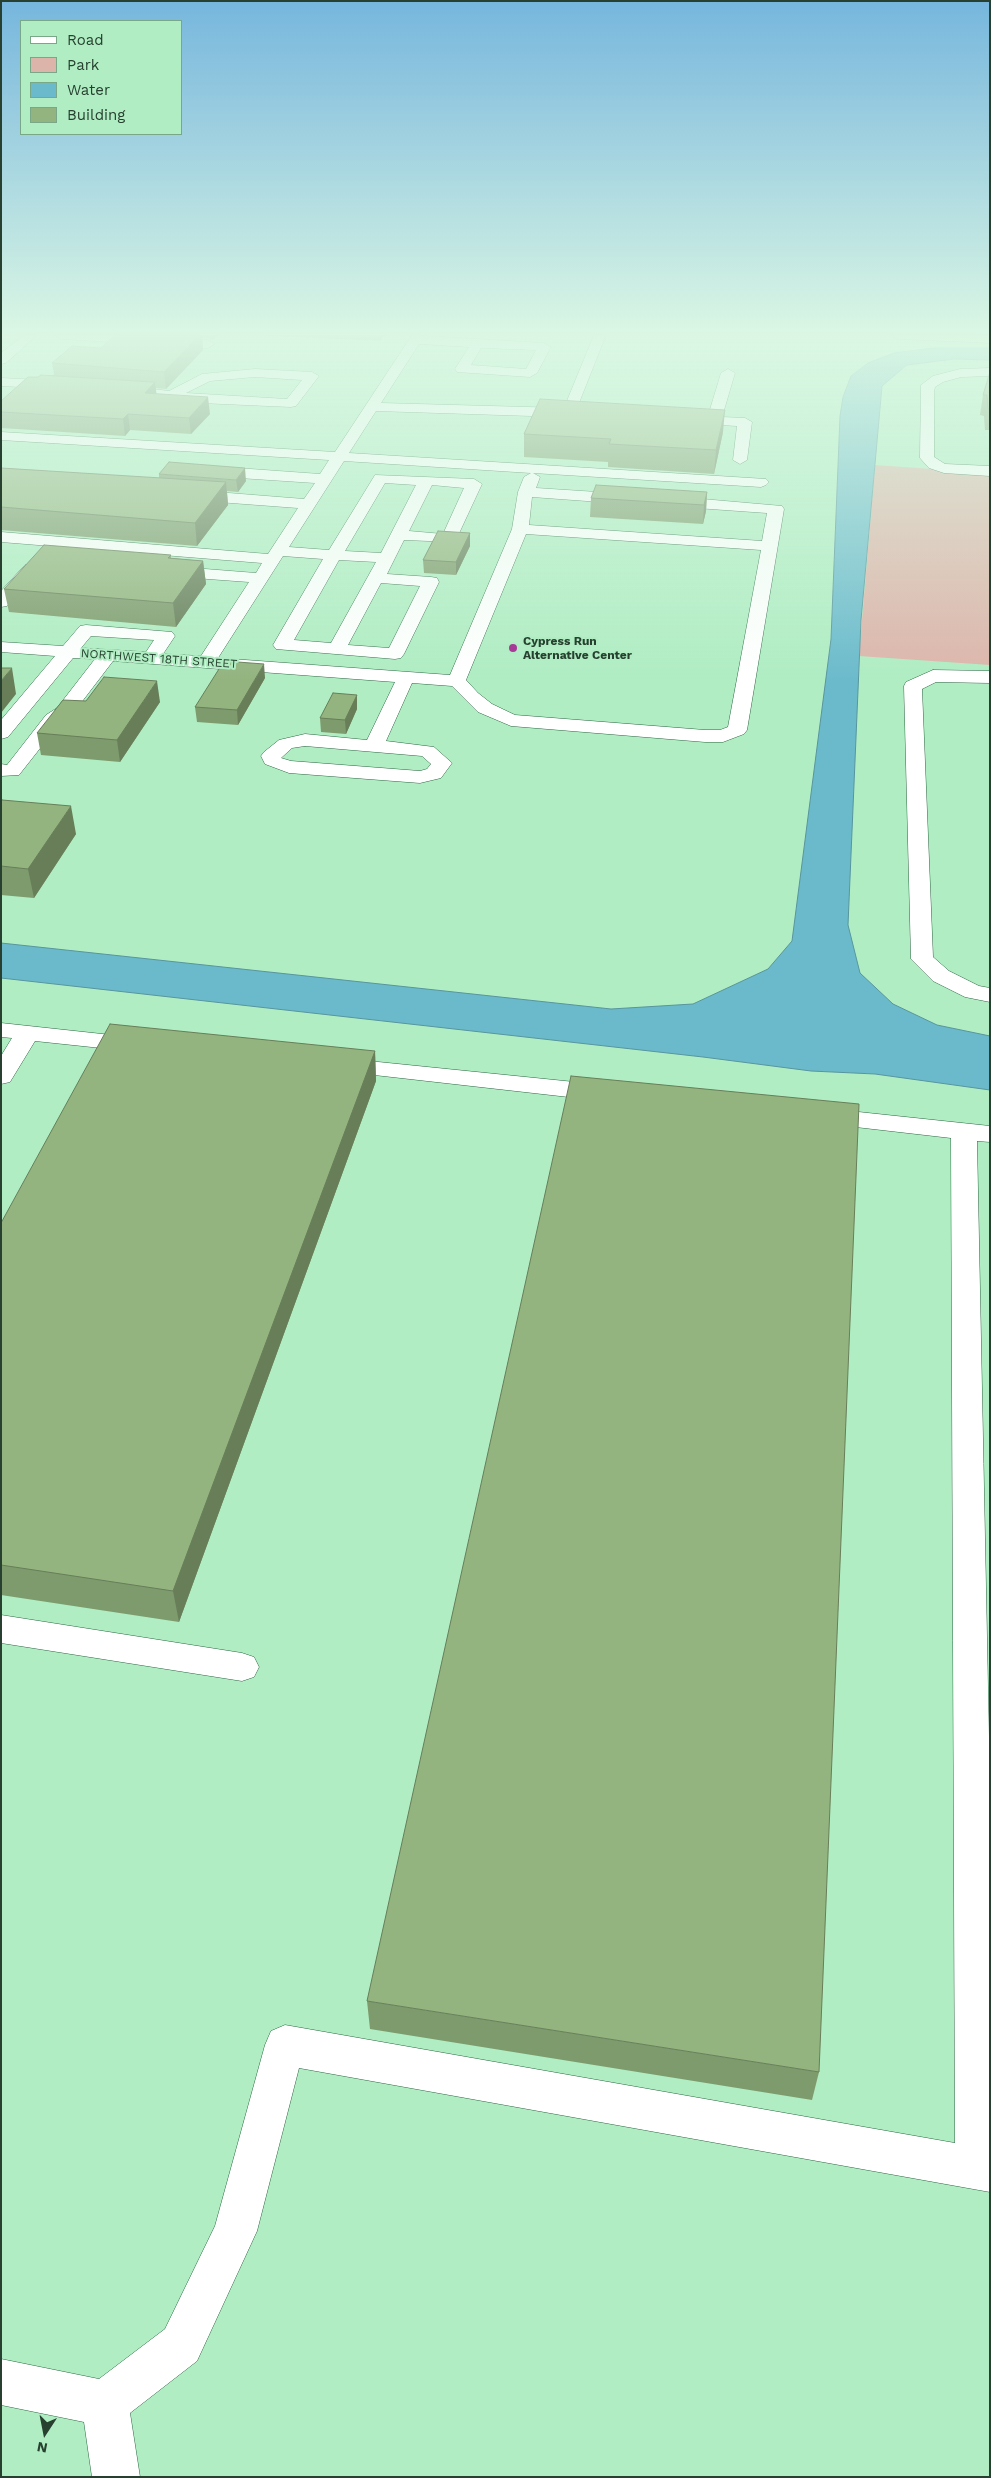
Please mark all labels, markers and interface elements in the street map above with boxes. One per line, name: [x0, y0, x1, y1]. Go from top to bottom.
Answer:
legend: [20, 20, 182, 135]
text: Road: [67, 31, 104, 49]
text: Park: [67, 56, 99, 74]
text: Water: [67, 81, 110, 99]
text: Building: [67, 106, 125, 124]
place label: Cypress Run Alternative Center: [523, 634, 632, 662]
marker: Cypress Run Alternative Center: [507, 642, 519, 654]
street label: NORTHWEST 18TH STREET: [80, 646, 238, 672]
north arrow: [20, 2408, 70, 2458]
text: N: [36, 2439, 49, 2457]

